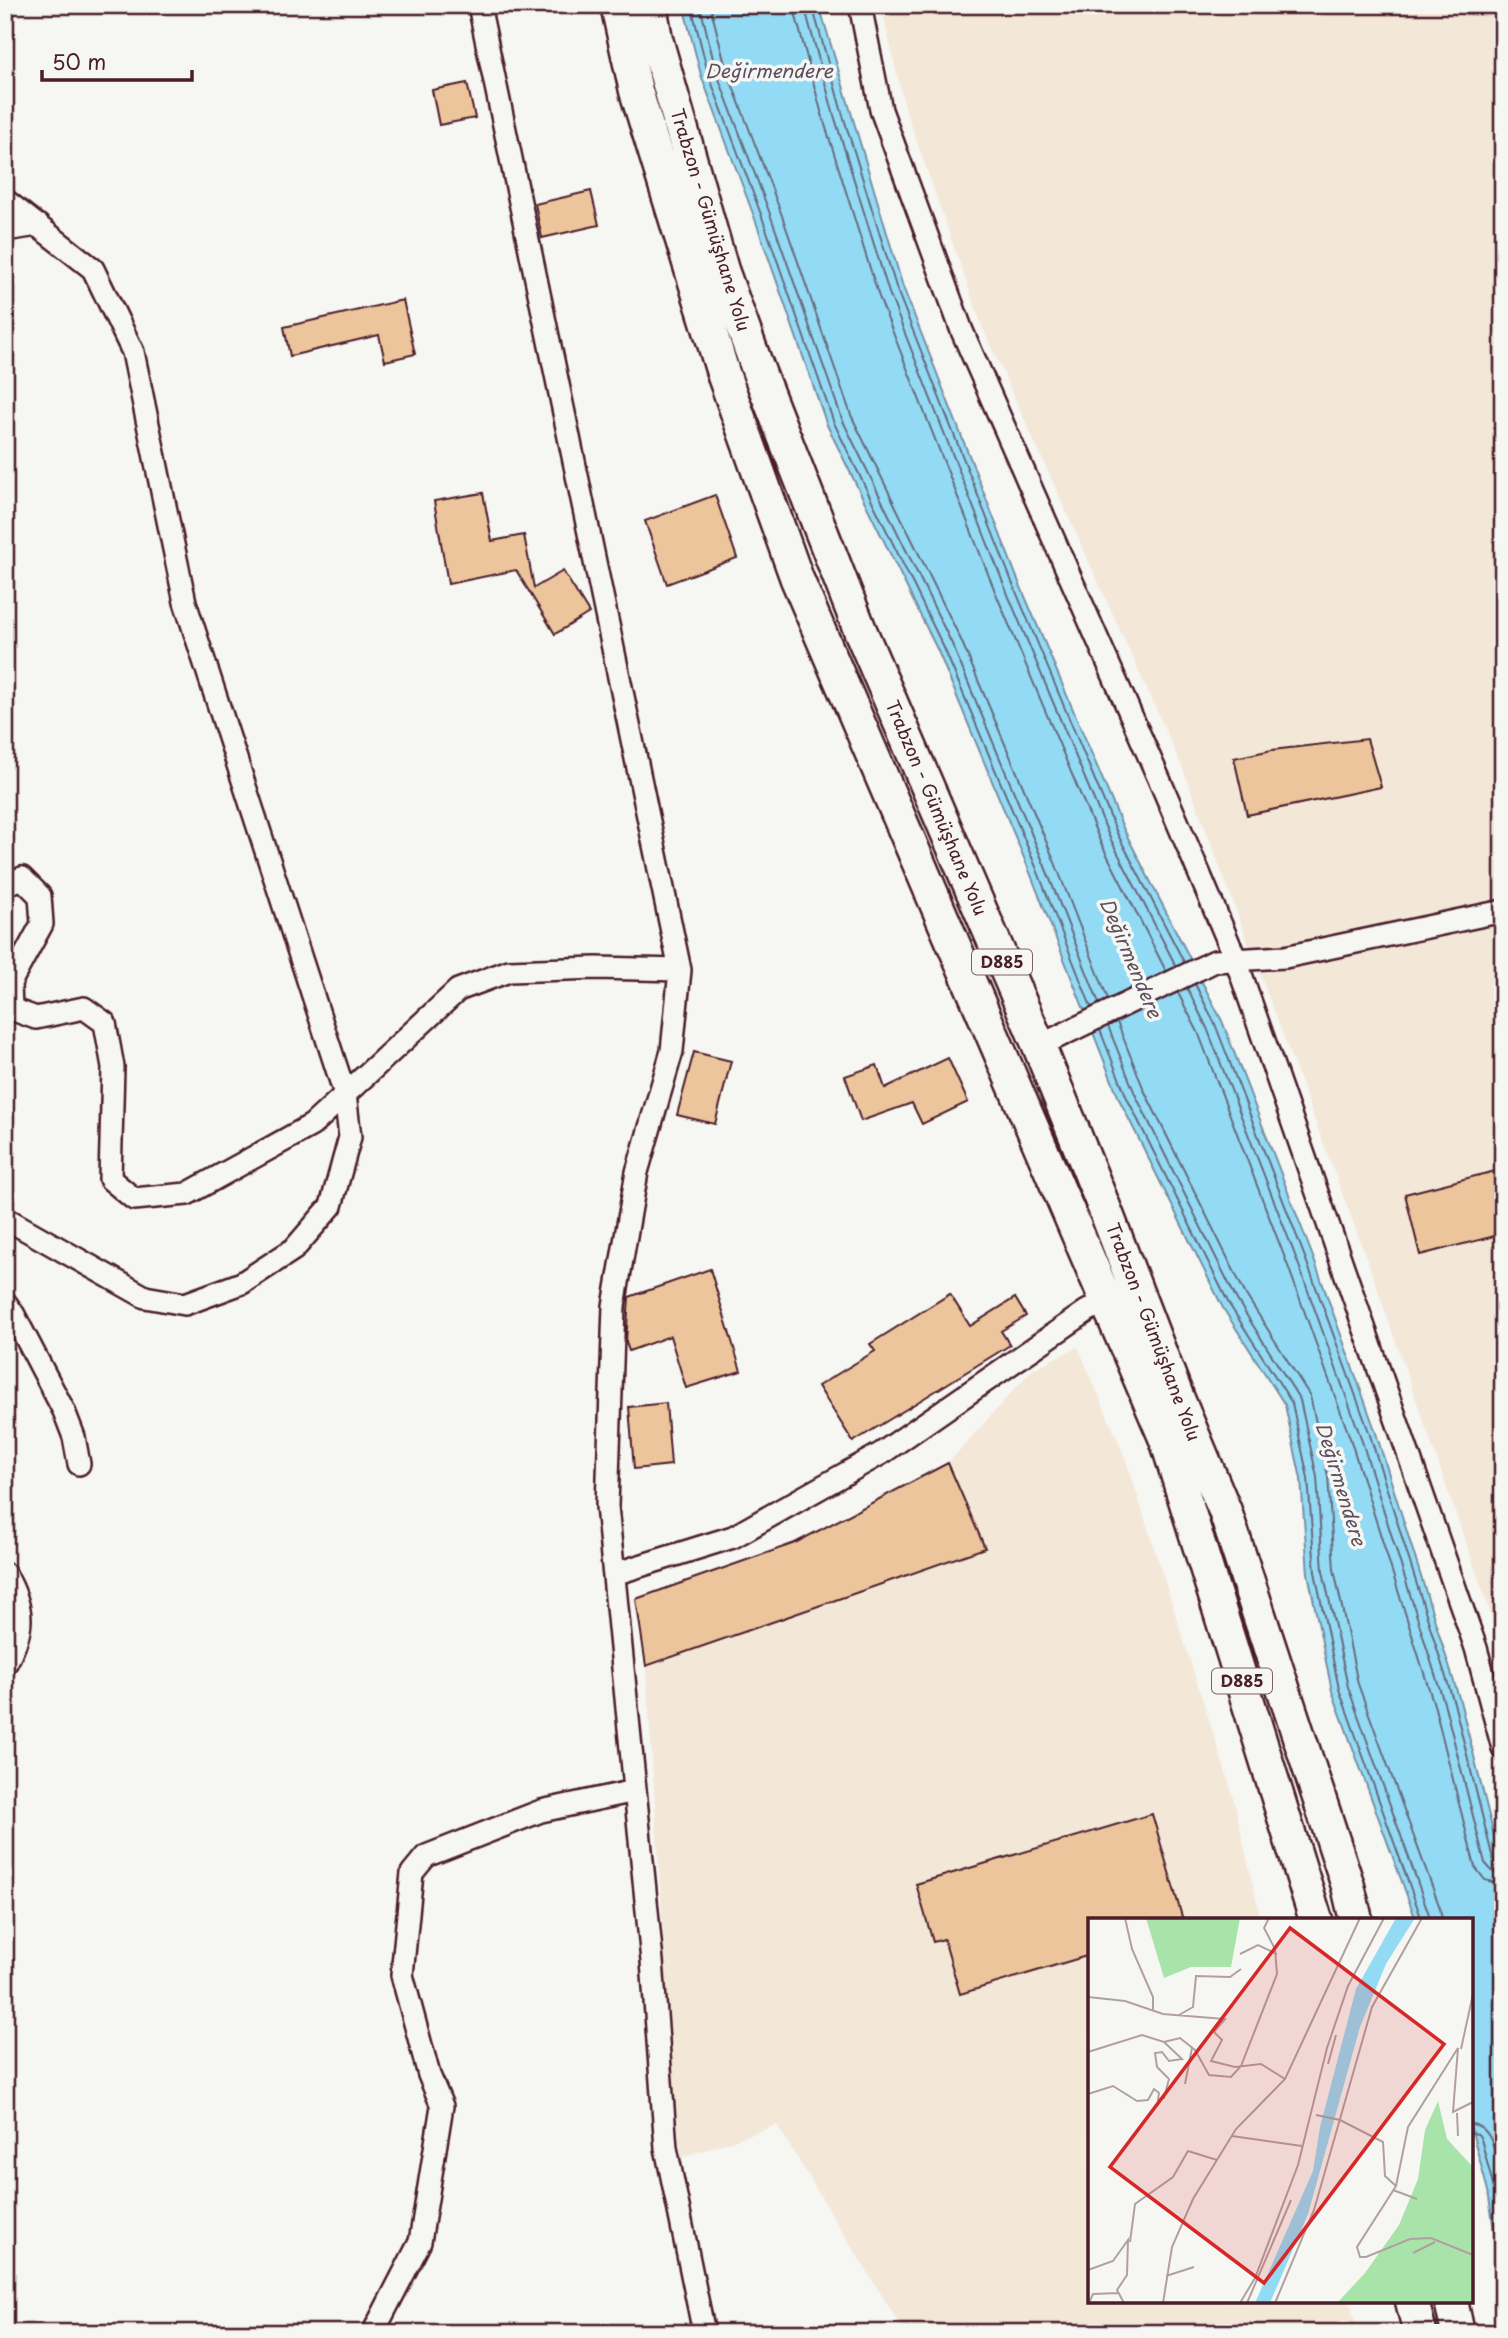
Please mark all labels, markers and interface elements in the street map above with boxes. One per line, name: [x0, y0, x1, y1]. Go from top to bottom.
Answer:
scale bar: [42, 38, 192, 82]
text: 50 m: [52, 45, 106, 77]
water label: Değirmendere: [705, 56, 834, 84]
street label: Trabzon - Gümüşhane Yolu: [665, 105, 758, 334]
street label: Trabzon - Gümüşhane Yolu: [880, 695, 995, 919]
water label: Değirmendere: [1094, 893, 1170, 1022]
road number: D885: [972, 950, 1032, 974]
street label: Trabzon - Gümüşhane Yolu: [1100, 1218, 1209, 1444]
water label: Değirmendere: [1310, 1419, 1374, 1549]
road number: D885: [1212, 1668, 1272, 1694]
inset map: [1088, 1918, 1473, 2303]

